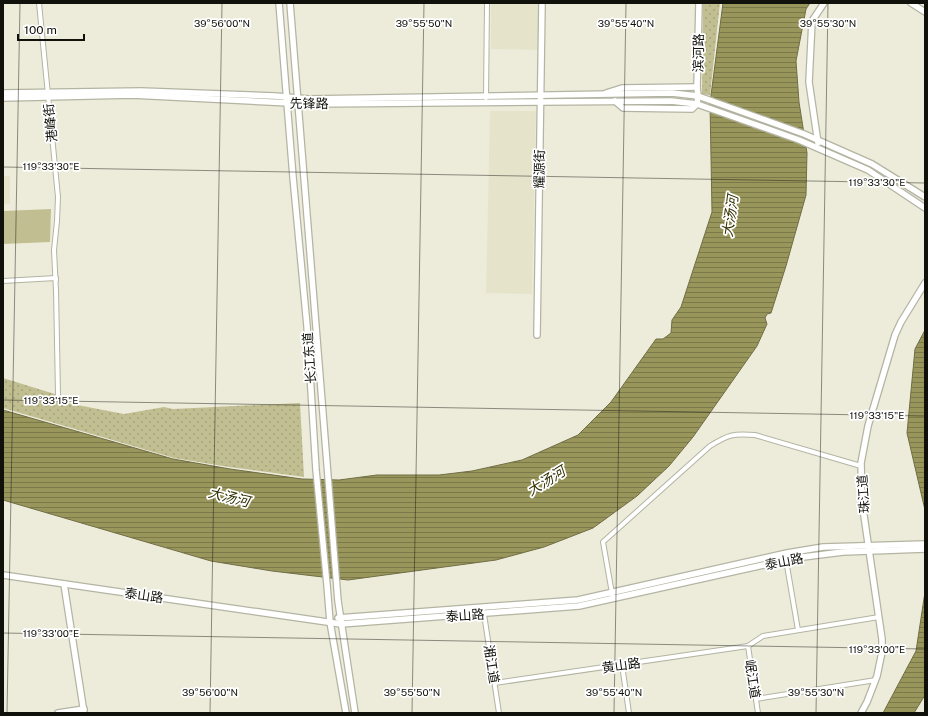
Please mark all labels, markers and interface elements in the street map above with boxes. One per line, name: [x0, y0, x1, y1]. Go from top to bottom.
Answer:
scale bar: [18, 16, 84, 42]
text: 39°56'00"N: [194, 17, 250, 29]
text: 39°55'50"N: [396, 17, 452, 29]
text: 39°55'40"N: [598, 17, 654, 29]
text: 39°55'30"N: [800, 17, 856, 29]
text: 100 m: [24, 23, 57, 37]
street label: 滨河路: [691, 33, 706, 73]
street label: 先锋路: [289, 96, 329, 111]
street label: 港峰街: [41, 103, 60, 143]
street label: 耀源街: [532, 149, 547, 189]
text: 119°33'30"E: [23, 160, 79, 172]
text: 119°33'30"E: [849, 176, 905, 188]
water label: 大汤河: [719, 191, 741, 238]
street label: 长江东道: [300, 331, 319, 384]
text: 119°33'15"E: [24, 394, 78, 406]
text: 119°33'15"E: [850, 409, 904, 421]
water label: 大汤河: [524, 461, 571, 499]
street label: 珠江道: [855, 474, 872, 514]
water label: 大汤河: [207, 484, 254, 511]
street label: 泰山路: [764, 550, 805, 573]
street label: 泰山路: [124, 585, 164, 606]
street label: 泰山路: [445, 607, 485, 624]
text: 119°33'00"E: [23, 627, 79, 639]
text: 119°33'00"E: [849, 643, 905, 655]
street label: 湘江道: [481, 644, 502, 685]
street label: 黄山路: [601, 655, 641, 676]
street label: 岷江道: [742, 659, 763, 700]
text: 39°56'00"N: [182, 686, 238, 698]
text: 39°55'50"N: [384, 686, 440, 698]
text: 39°55'40"N: [586, 686, 642, 698]
text: 39°55'30"N: [788, 686, 844, 698]

